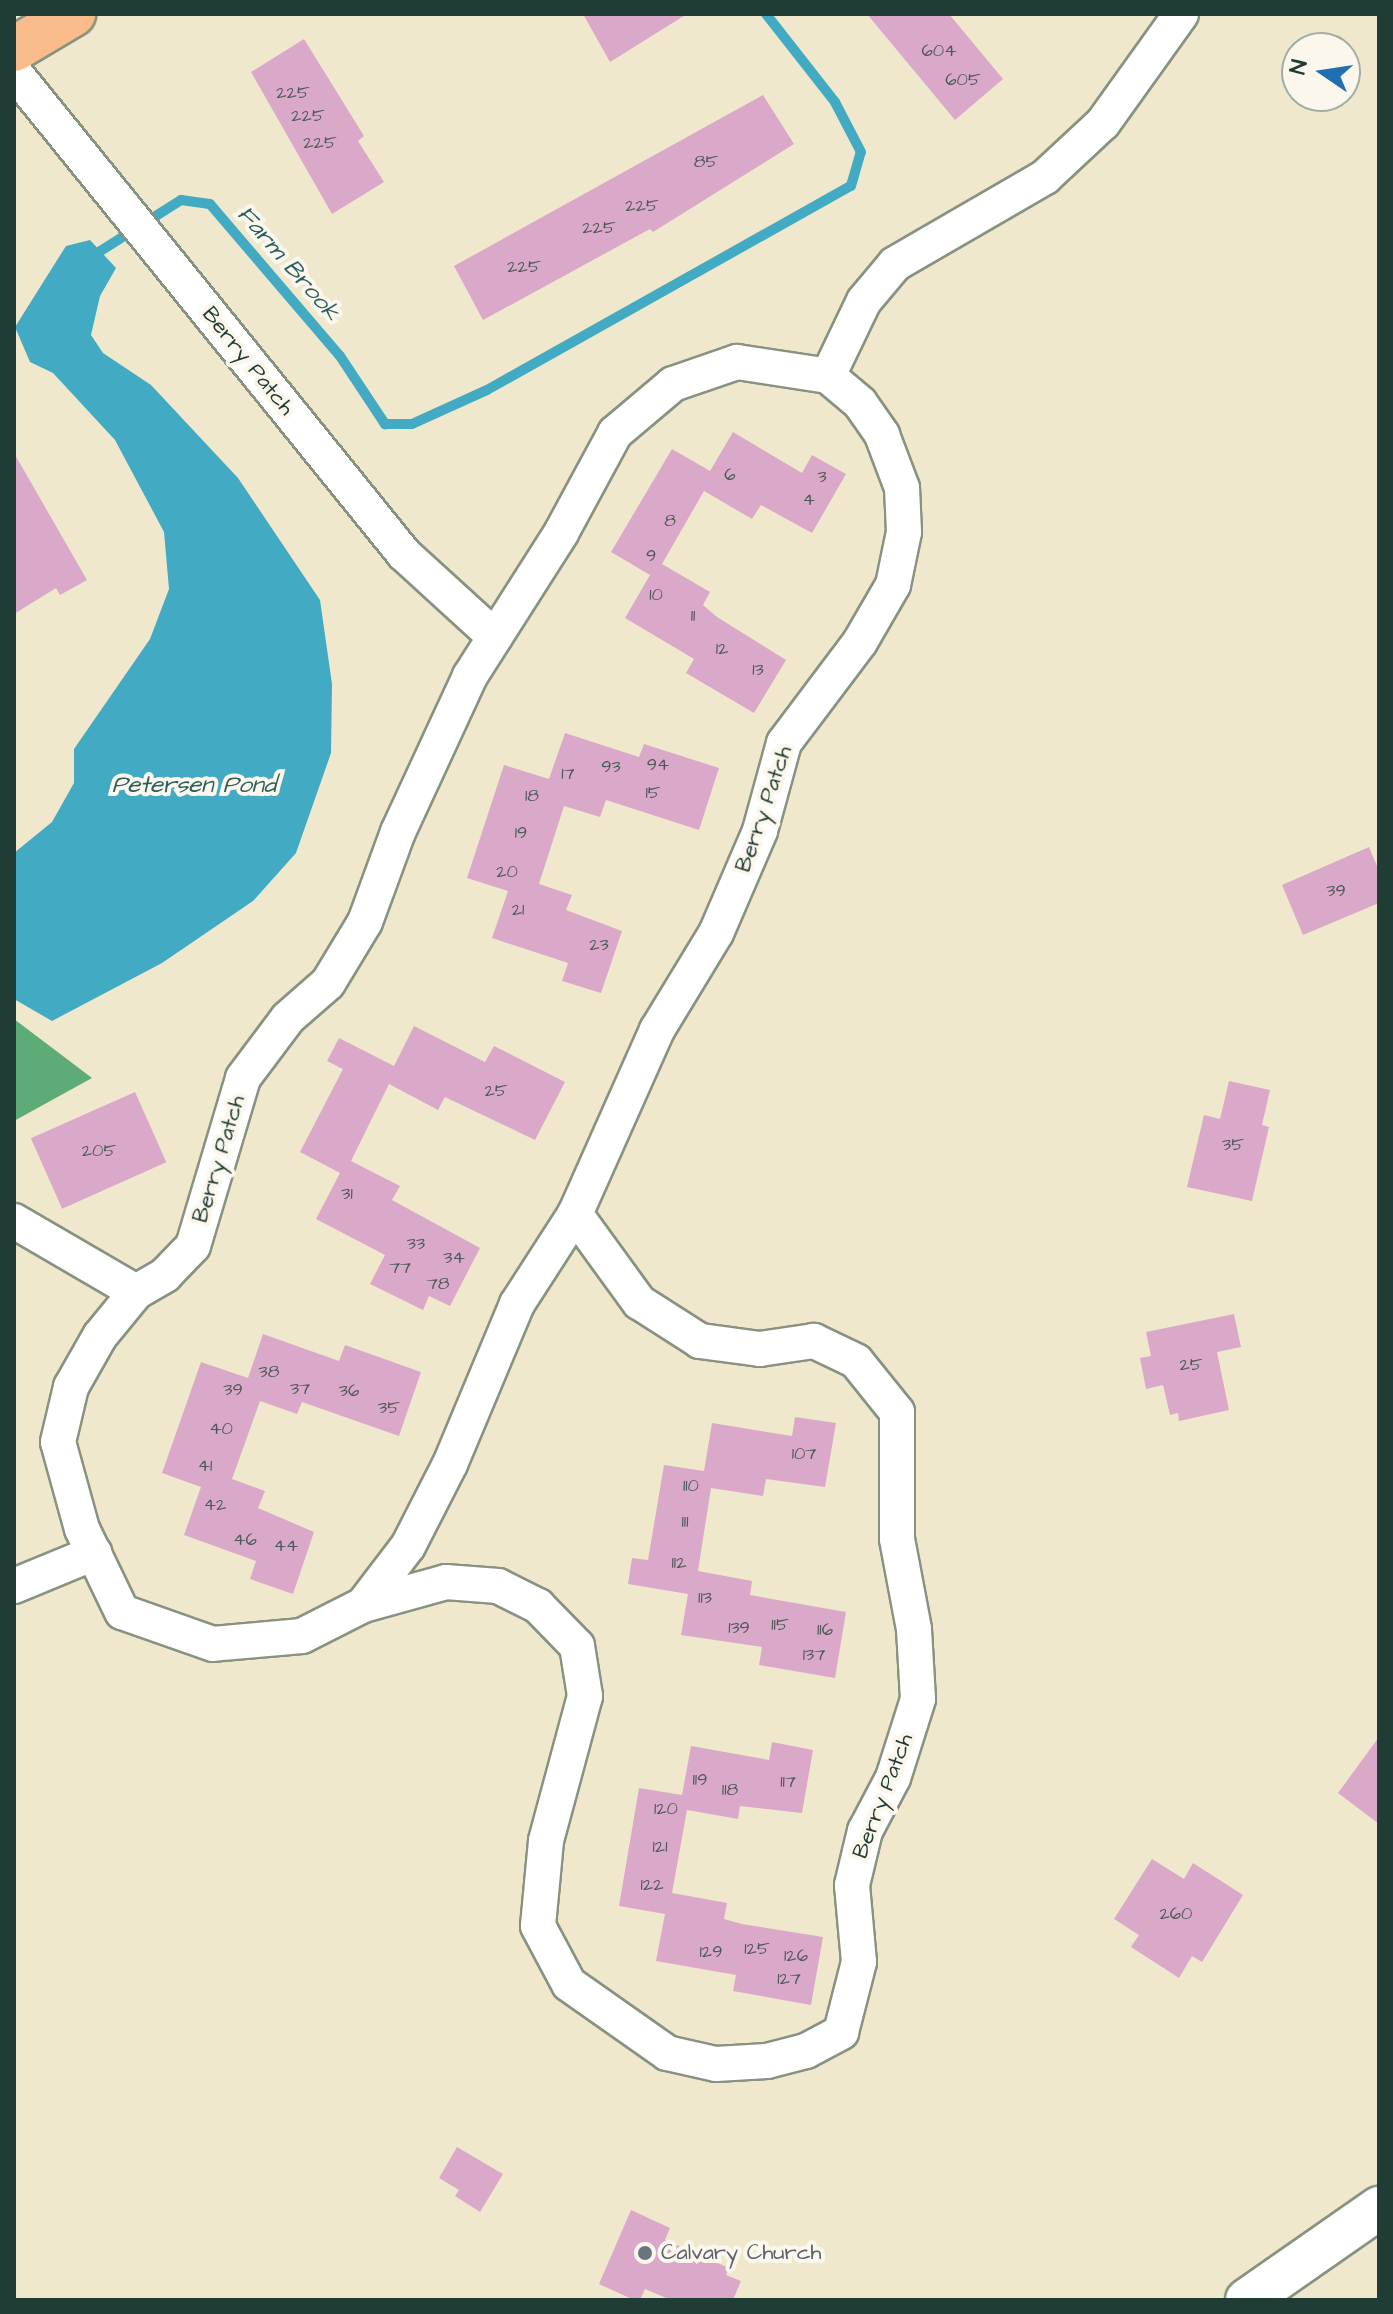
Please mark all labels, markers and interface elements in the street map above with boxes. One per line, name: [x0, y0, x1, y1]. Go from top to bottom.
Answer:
north arrow: [1281, 32, 1361, 112]
house number: 604: [922, 40, 956, 62]
text: N: [1282, 57, 1316, 77]
house number: 605: [945, 69, 981, 91]
house number: 225: [276, 82, 310, 104]
house number: 225: [291, 105, 325, 127]
house number: 225: [303, 132, 337, 154]
house number: 85: [694, 151, 718, 173]
house number: 225: [625, 195, 659, 217]
water label: Farm Brook: [230, 201, 346, 327]
house number: 225: [582, 217, 616, 239]
house number: 225: [507, 256, 541, 278]
street label: Berry Patch: [196, 302, 300, 420]
house number: 6: [724, 464, 736, 486]
house number: 3: [817, 466, 827, 488]
house number: 4: [803, 489, 815, 511]
house number: 8: [664, 510, 676, 532]
house number: 9: [646, 545, 656, 567]
house number: 10: [649, 584, 663, 606]
house number: 11: [691, 605, 695, 627]
house number: 12: [716, 638, 728, 660]
house number: 13: [752, 659, 764, 681]
street label: Berry Patch: [730, 742, 798, 876]
house number: 94: [647, 754, 669, 776]
house number: 93: [601, 756, 621, 778]
house number: 17: [561, 763, 575, 785]
water label: Petersen Pond: [112, 772, 276, 800]
house number: 15: [645, 782, 661, 804]
house number: 18: [525, 785, 539, 807]
house number: 19: [515, 822, 527, 844]
house number: 20: [496, 861, 518, 883]
house number: 39: [1326, 880, 1346, 902]
house number: 21: [512, 899, 524, 921]
house number: 23: [589, 934, 609, 956]
house number: 25: [484, 1080, 508, 1102]
street label: Berry Patch: [187, 1092, 251, 1226]
house number: 35: [1222, 1134, 1244, 1156]
house number: 205: [82, 1140, 116, 1162]
house number: 31: [341, 1183, 353, 1205]
house number: 33: [407, 1233, 425, 1255]
house number: 34: [443, 1247, 465, 1269]
house number: 77: [389, 1257, 411, 1279]
house number: 78: [427, 1273, 449, 1295]
house number: 25: [1179, 1354, 1203, 1376]
house number: 38: [259, 1361, 279, 1383]
house number: 37: [290, 1378, 310, 1400]
house number: 39: [223, 1379, 243, 1401]
house number: 36: [339, 1380, 359, 1402]
house number: 35: [378, 1397, 400, 1419]
house number: 40: [209, 1418, 233, 1440]
house number: 107: [792, 1443, 816, 1465]
house number: 41: [198, 1455, 212, 1477]
house number: 110: [683, 1475, 699, 1497]
house number: 42: [204, 1494, 226, 1516]
house number: 111: [682, 1511, 688, 1533]
house number: 46: [233, 1529, 257, 1551]
house number: 44: [274, 1535, 298, 1557]
house number: 112: [672, 1552, 686, 1574]
house number: 113: [698, 1587, 712, 1609]
house number: 115: [771, 1614, 789, 1636]
house number: 139: [728, 1617, 750, 1639]
house number: 116: [817, 1619, 833, 1641]
house number: 137: [803, 1644, 825, 1666]
street label: Berry Patch: [847, 1730, 919, 1862]
house number: 119: [693, 1769, 707, 1791]
house number: 117: [780, 1771, 796, 1793]
house number: 118: [722, 1779, 738, 1801]
house number: 120: [654, 1798, 678, 1820]
house number: 121: [653, 1836, 667, 1858]
house number: 122: [641, 1874, 663, 1896]
house number: 260: [1160, 1903, 1192, 1925]
house number: 125: [744, 1938, 770, 1960]
house number: 129: [700, 1941, 722, 1963]
house number: 126: [784, 1945, 808, 1967]
house number: 127: [777, 1968, 801, 1990]
place label: Calvary Church: [661, 2240, 821, 2266]
marker: Calvary Church: [636, 2244, 654, 2262]

